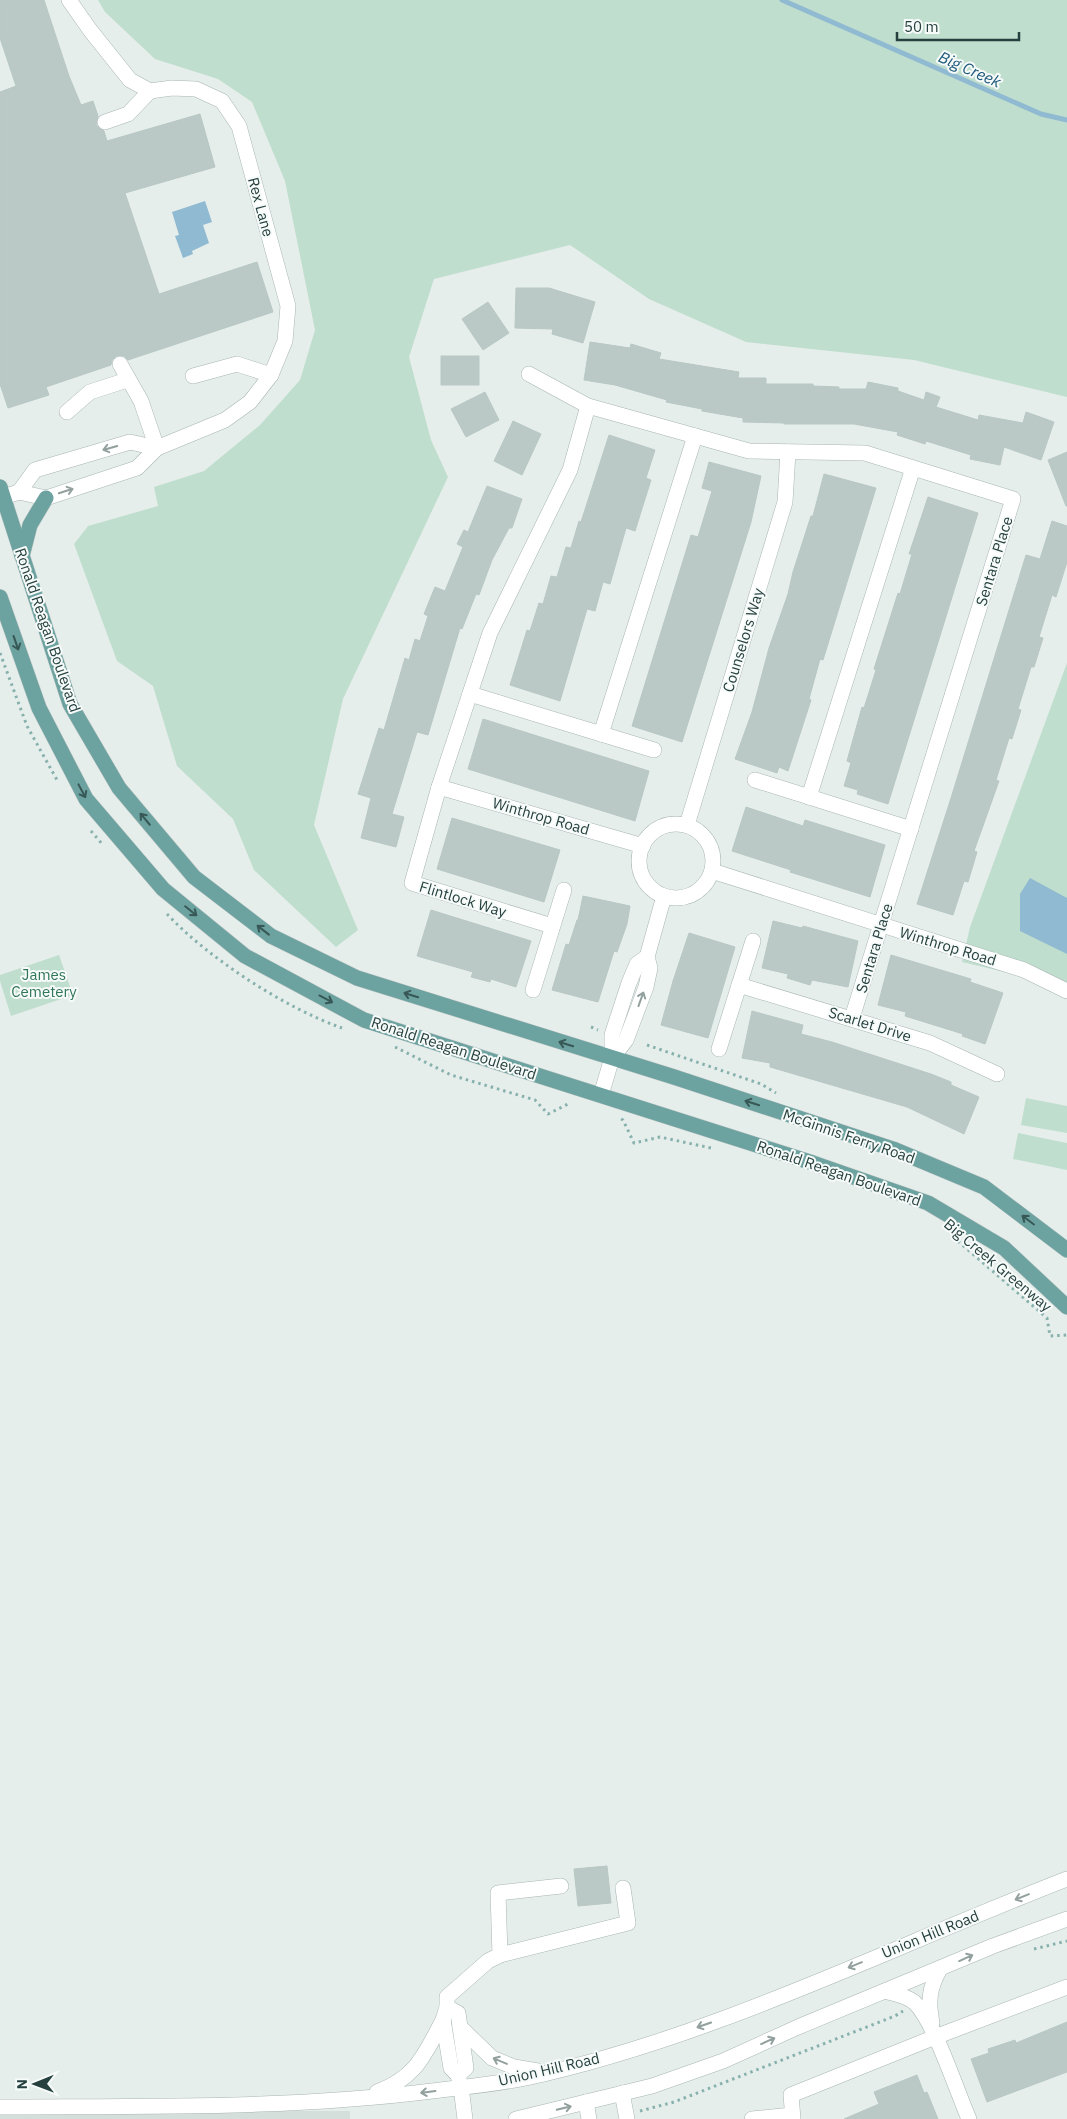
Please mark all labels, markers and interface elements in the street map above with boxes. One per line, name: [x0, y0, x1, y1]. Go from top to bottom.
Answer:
scale bar: [897, 10, 1020, 42]
text: 50 m: [904, 17, 939, 36]
water label: Big Creek: [936, 46, 1005, 92]
street label: Rex Lane: [244, 175, 278, 239]
one-way arrow: [103, 444, 119, 453]
one-way arrow: [57, 486, 73, 496]
street label: Sentara Place: [971, 514, 1017, 608]
street label: Ronald Reagan Boulevard: [11, 545, 85, 715]
street label: Counselors Way: [718, 585, 768, 694]
one-way arrow: [12, 635, 21, 650]
one-way arrow: [77, 784, 87, 799]
street label: Winthrop Road: [490, 793, 592, 839]
one-way arrow: [140, 813, 151, 826]
street label: Flintlock Way: [417, 877, 509, 921]
street label: Sentara Place: [851, 901, 897, 995]
one-way arrow: [184, 906, 197, 917]
street label: Winthrop Road: [897, 922, 999, 970]
one-way arrow: [257, 924, 270, 935]
park label: James Cemetery: [11, 965, 77, 1001]
one-way arrow: [403, 990, 419, 1000]
one-way arrow: [637, 991, 647, 1007]
one-way arrow: [318, 995, 333, 1005]
street label: Scarlet Drive: [826, 1002, 914, 1046]
street label: Ronald Reagan Boulevard: [369, 1012, 539, 1084]
one-way arrow: [558, 1038, 574, 1048]
one-way arrow: [744, 1098, 760, 1107]
street label: McGinnis Ferry Road: [780, 1104, 918, 1168]
street label: Ronald Reagan Boulevard: [754, 1136, 924, 1210]
street label: Big Creek Greenway: [940, 1214, 1056, 1316]
one-way arrow: [1022, 1215, 1035, 1226]
one-way arrow: [1015, 1893, 1030, 1902]
street label: Union Hill Road: [879, 1906, 981, 1962]
one-way arrow: [958, 1952, 973, 1962]
one-way arrow: [848, 1961, 863, 1970]
one-way arrow: [697, 2021, 712, 2030]
one-way arrow: [760, 2035, 775, 2045]
street label: Union Hill Road: [497, 2048, 601, 2090]
one-way arrow: [493, 2056, 508, 2066]
north arrow: [10, 2059, 60, 2109]
text: N: [13, 2079, 31, 2089]
one-way arrow: [420, 2087, 436, 2097]
one-way arrow: [555, 2103, 571, 2112]

